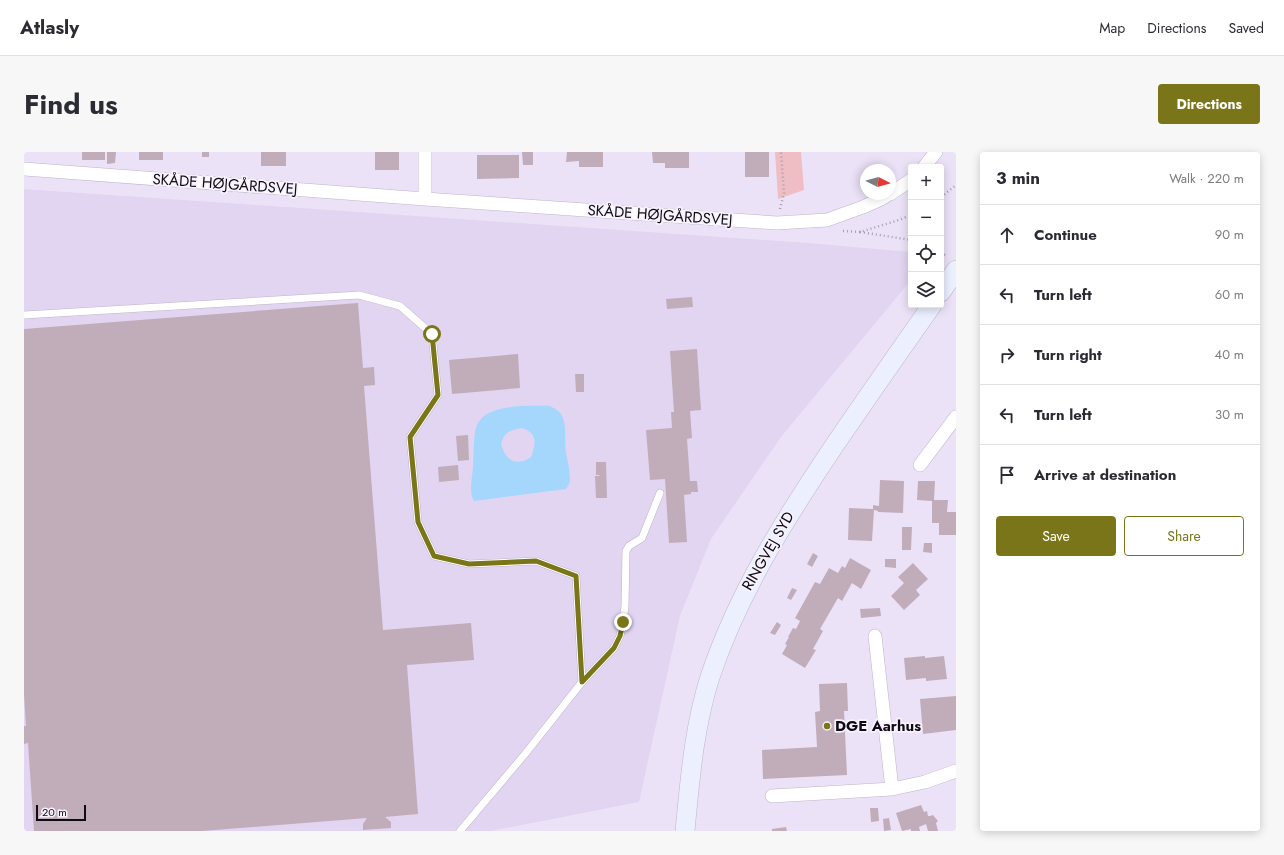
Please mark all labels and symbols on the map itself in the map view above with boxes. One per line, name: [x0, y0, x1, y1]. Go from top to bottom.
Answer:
north arrow: [860, 164, 896, 200]
street label: SKÅDE HØJGÅRDSVEJ: [152, 168, 298, 200]
street label: SKÅDE HØJGÅRDSVEJ: [587, 199, 733, 231]
route start: [423, 325, 441, 343]
street label: RINGVEJ SYD: [736, 507, 800, 595]
route end: [614, 613, 632, 631]
place label: DGE Aarhus: [835, 715, 921, 737]
marker: DGE Aarhus: [822, 721, 832, 731]
scale bar: [36, 803, 86, 822]

